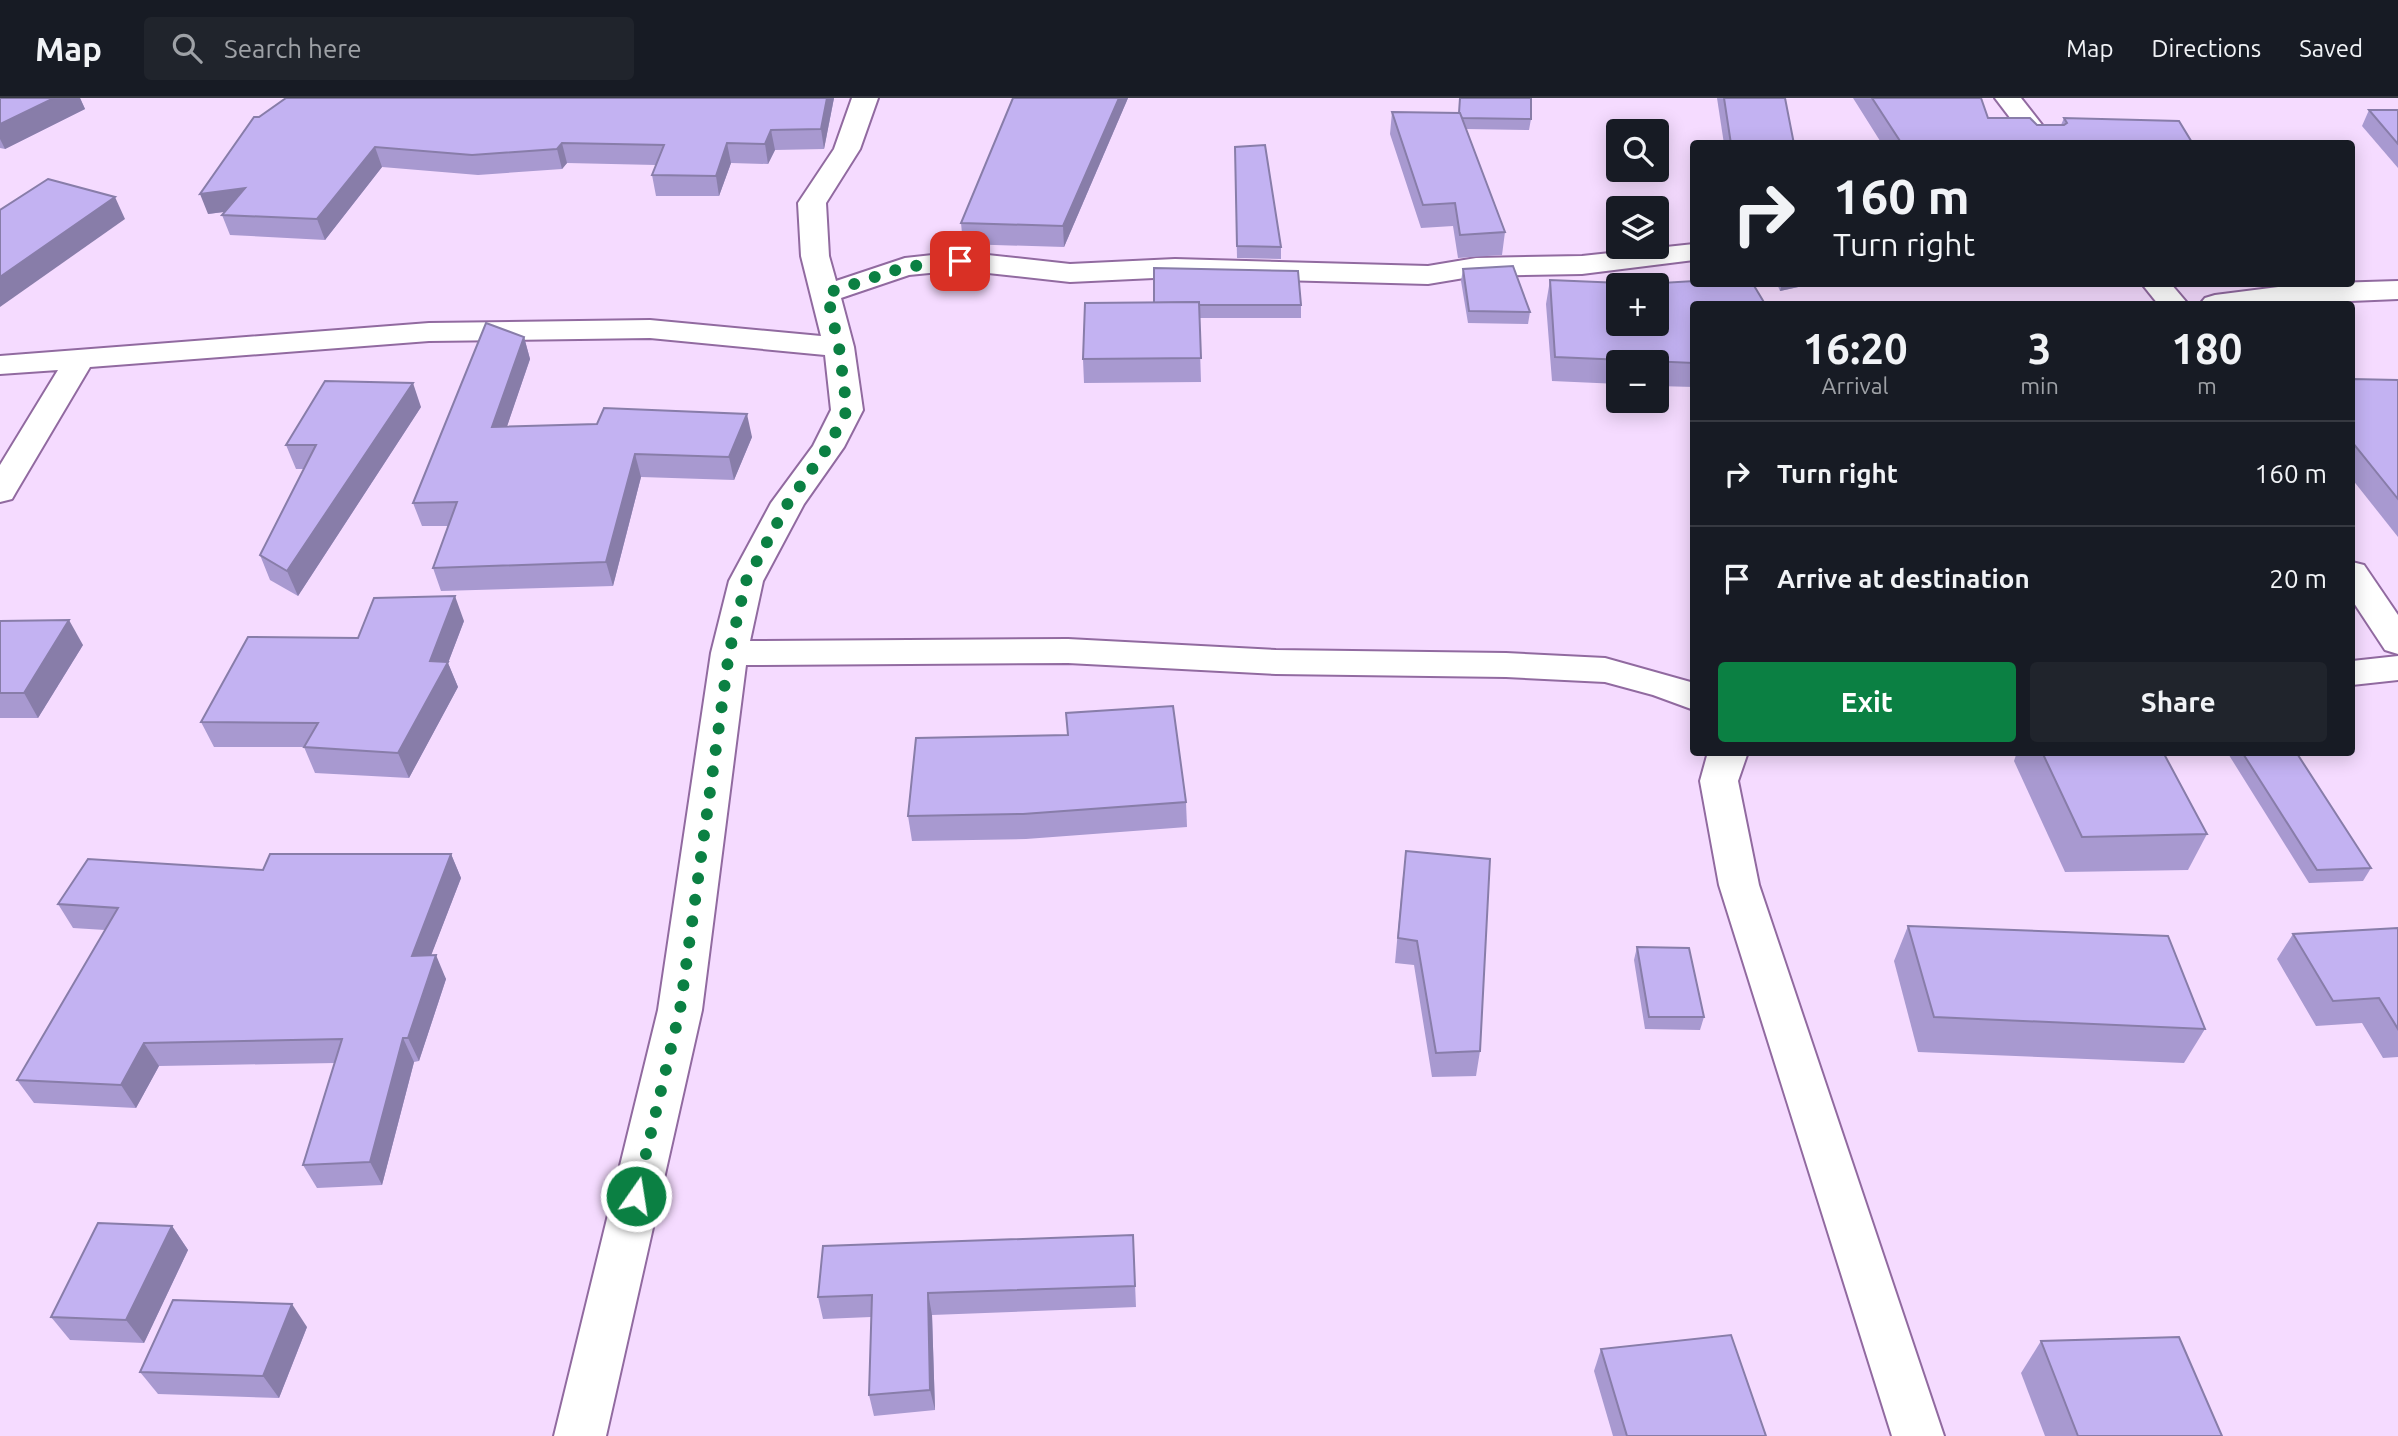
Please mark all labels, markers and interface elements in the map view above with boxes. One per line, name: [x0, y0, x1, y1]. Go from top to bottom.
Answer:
search box: [144, 17, 634, 80]
icon: search: [168, 29, 206, 67]
text: Map: [35, 30, 102, 67]
text: Search here: [224, 34, 362, 63]
text: Map: [2066, 35, 2113, 62]
text: Directions: [2151, 35, 2261, 62]
text: Saved: [2299, 35, 2363, 62]
map controls: [1606, 119, 1669, 413]
button: search: [1606, 119, 1669, 182]
icon: right: [1718, 168, 1809, 259]
text: 160 m: [1833, 168, 1970, 223]
button: layers: [1606, 196, 1669, 259]
text: Turn right: [1833, 226, 1975, 262]
pin: [930, 231, 990, 291]
icon: arrive: [941, 242, 979, 280]
button: +: [1606, 273, 1669, 336]
text: 16:20: [1803, 325, 1908, 372]
text: 3: [2028, 325, 2051, 372]
text: 180: [2171, 325, 2242, 372]
button: −: [1606, 350, 1669, 413]
text: Arrival: [1822, 373, 1889, 398]
text: min: [2020, 373, 2059, 398]
text: m: [2197, 373, 2217, 398]
icon: right: [1718, 455, 1756, 493]
text: Turn right: [1777, 459, 1898, 488]
text: 160 m: [2255, 459, 2327, 488]
icon: arrive: [1718, 560, 1756, 598]
text: Arrive at destination: [1777, 564, 2030, 593]
text: 20 m: [2269, 564, 2327, 593]
button: Exit: [1718, 662, 2016, 742]
button: Share: [2030, 662, 2327, 742]
position arrow: [599, 1159, 673, 1233]

